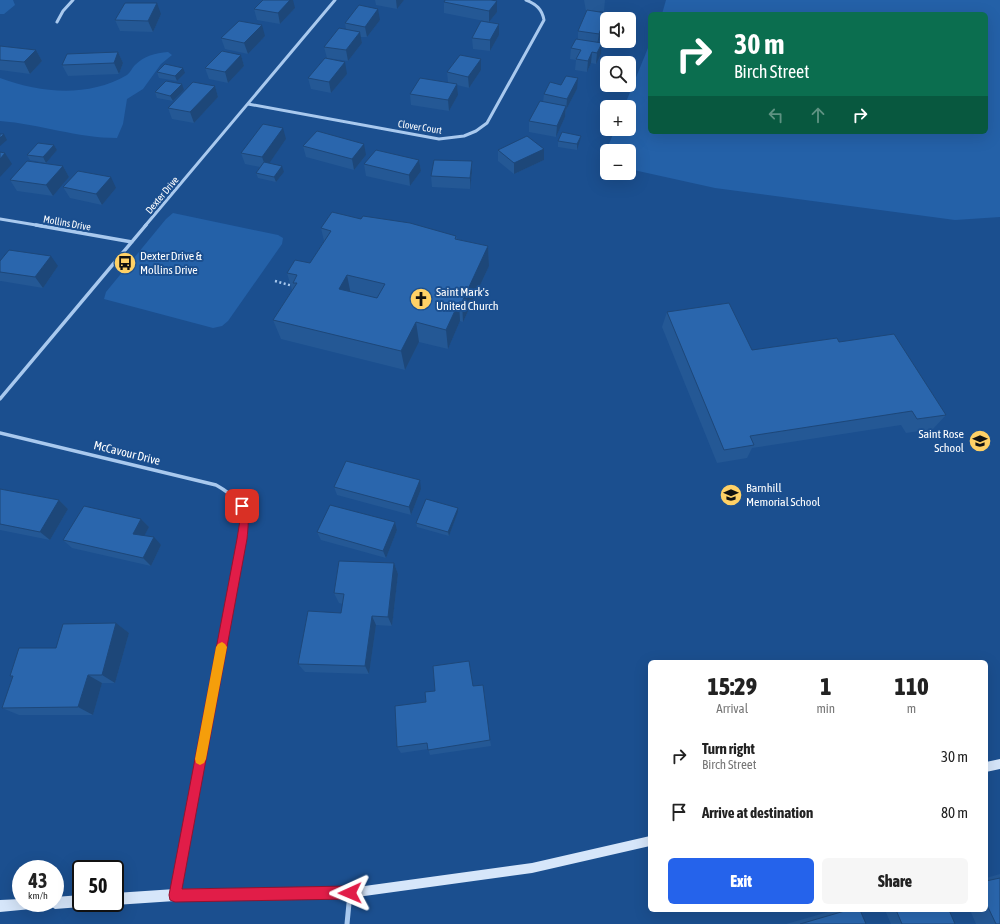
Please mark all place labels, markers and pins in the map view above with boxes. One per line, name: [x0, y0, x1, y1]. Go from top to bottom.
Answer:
place label: Dexter Drive & Mollins Drive: [140, 249, 203, 277]
bus stop icon: Dexter Drive & Mollins Drive: [112, 250, 138, 276]
place label: Saint Mark's United Church: [436, 285, 499, 313]
church icon: Saint Mark's United Church: [408, 286, 434, 312]
place label: Saint Rose School: [918, 427, 965, 455]
school or university icon: Saint Rose School: [967, 428, 993, 454]
place label: Barnhill Memorial School: [746, 481, 821, 509]
school or university icon: Barnhill Memorial School: [718, 482, 744, 508]
pin: [225, 489, 259, 523]

